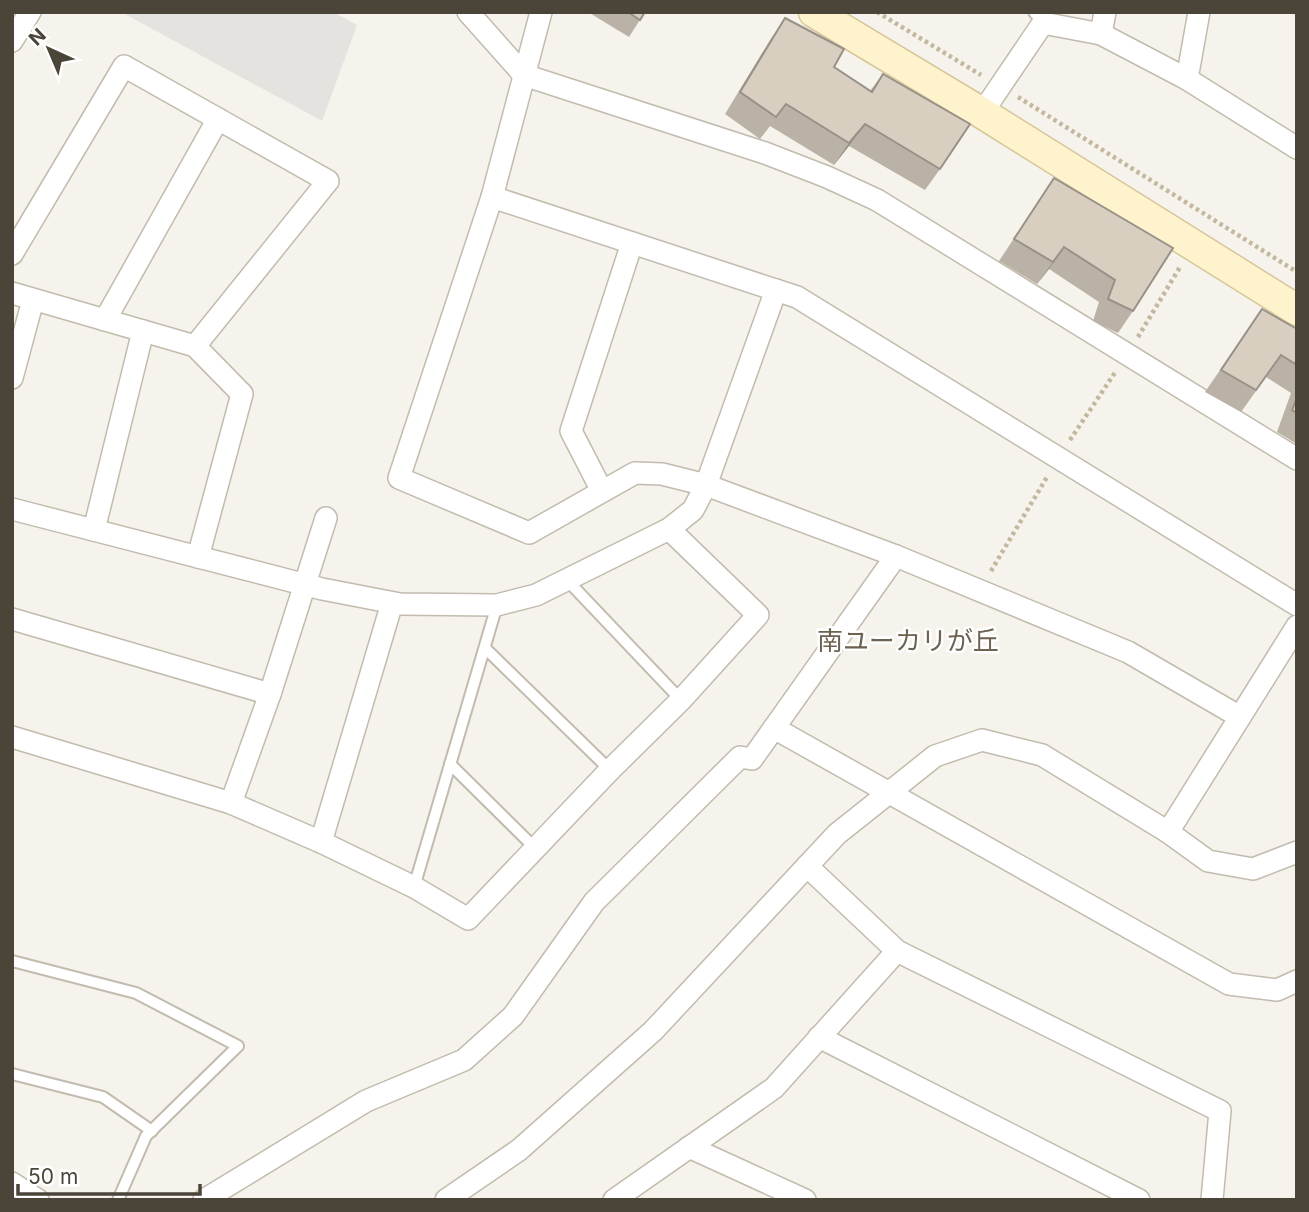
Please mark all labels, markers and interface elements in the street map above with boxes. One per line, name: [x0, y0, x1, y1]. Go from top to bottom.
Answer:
north arrow: [14, 14, 84, 84]
text: N: [24, 24, 51, 50]
district label: 南ユーカリが丘: [817, 625, 999, 656]
scale bar: [18, 1152, 200, 1196]
text: 50 m: [28, 1164, 78, 1189]

